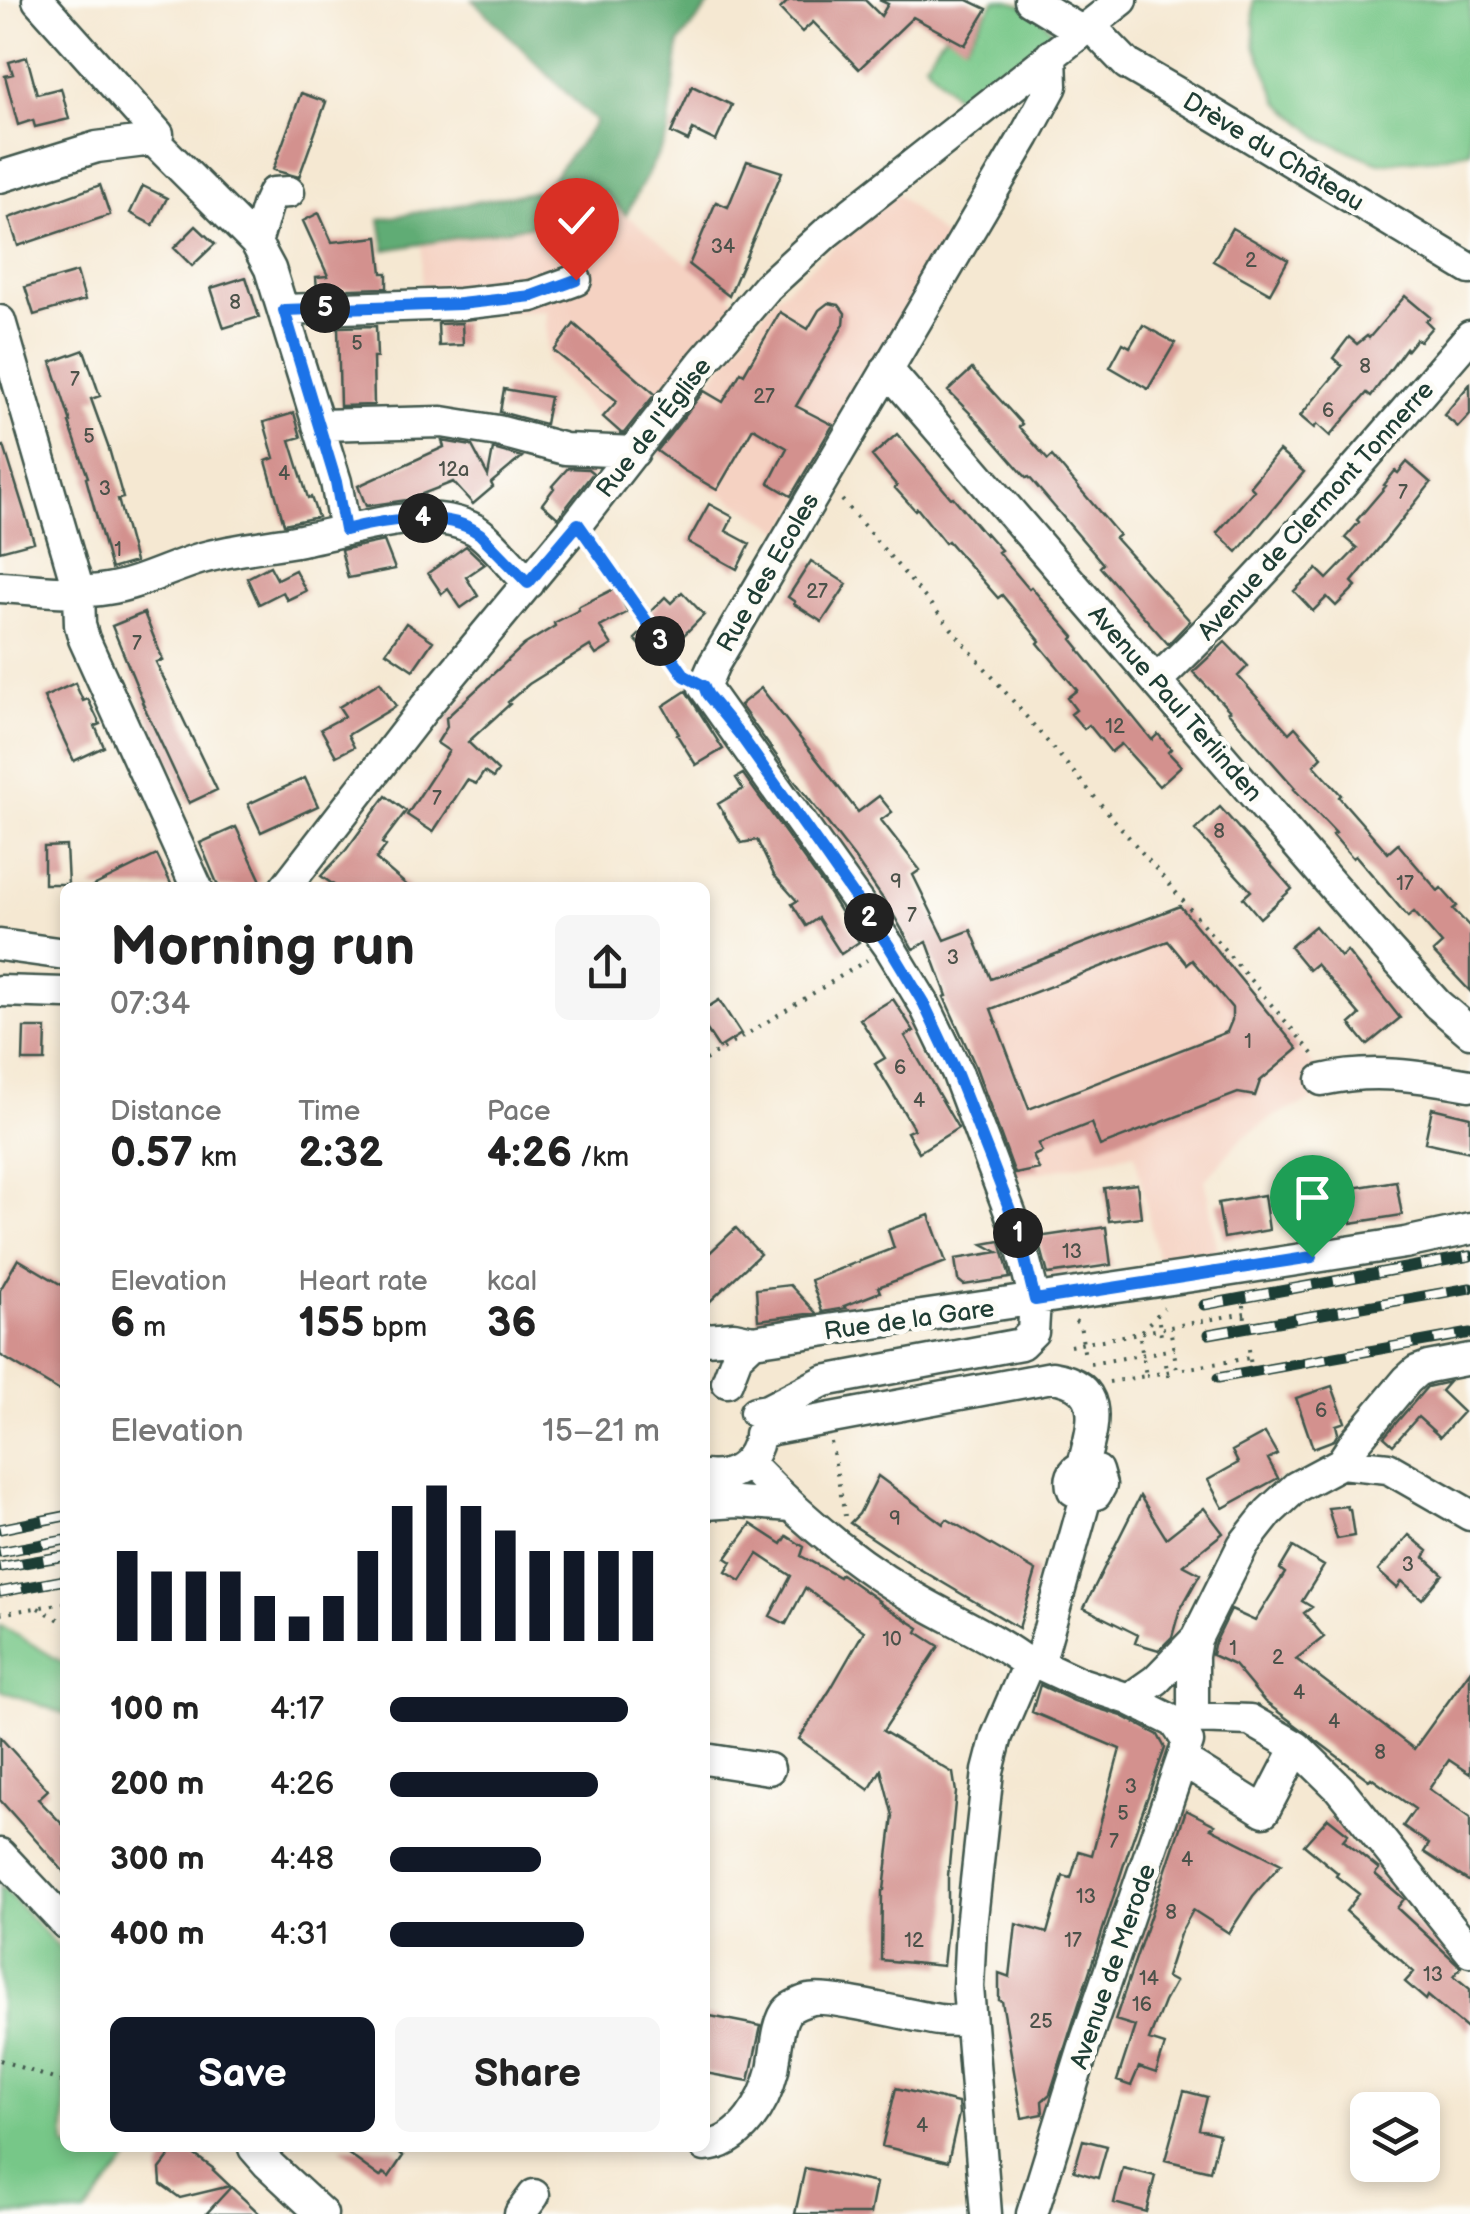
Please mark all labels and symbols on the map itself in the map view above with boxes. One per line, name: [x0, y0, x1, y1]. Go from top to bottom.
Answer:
street label: Drève du Château: [1177, 86, 1369, 219]
pin: [534, 178, 619, 281]
house number: 34: [711, 235, 735, 259]
house number: 2: [1245, 249, 1257, 273]
pin: 5: [300, 283, 350, 333]
house number: 8: [229, 291, 241, 315]
house number: 5: [351, 332, 363, 356]
street label: Rue de l'Église: [590, 352, 719, 504]
house number: 8: [1359, 355, 1371, 379]
house number: 7: [70, 368, 80, 392]
street label: Avenue de Clermont Tonnerre: [1191, 375, 1441, 647]
house number: 27: [753, 385, 775, 409]
house number: 6: [1322, 399, 1334, 423]
house number: 5: [83, 425, 95, 449]
house number: 12a: [439, 458, 469, 482]
house number: 4: [278, 462, 290, 486]
house number: 3: [99, 477, 111, 501]
house number: 7: [1398, 481, 1408, 505]
street label: Rue des Ecoles: [710, 488, 826, 658]
pin: 4: [398, 493, 448, 543]
house number: 1: [114, 538, 122, 562]
house number: 27: [806, 580, 828, 604]
street label: Avenue Paul Terlinden: [1081, 599, 1269, 809]
pin: 3: [635, 616, 685, 666]
house number: 7: [132, 632, 142, 656]
house number: 12: [1105, 715, 1125, 739]
house number: 7: [432, 787, 442, 811]
house number: 8: [1213, 820, 1225, 844]
house number: 9: [890, 870, 902, 894]
house number: 17: [1396, 872, 1414, 896]
pin: 2: [844, 893, 894, 943]
house number: 7: [907, 904, 917, 928]
house number: 3: [947, 946, 959, 970]
house number: 1: [1244, 1030, 1252, 1054]
house number: 6: [894, 1056, 906, 1080]
house number: 4: [913, 1089, 925, 1113]
pin: [1270, 1155, 1355, 1258]
pin: 1: [993, 1208, 1043, 1258]
house number: 13: [1062, 1240, 1082, 1264]
street label: Rue de la Gare: [822, 1293, 997, 1348]
house number: 6: [1315, 1399, 1327, 1423]
house number: 9: [889, 1507, 901, 1531]
house number: 3: [1402, 1553, 1414, 1577]
house number: 10: [882, 1628, 902, 1652]
house number: 1: [1229, 1637, 1237, 1661]
house number: 2: [1272, 1646, 1284, 1670]
house number: 4: [1293, 1681, 1305, 1705]
house number: 4: [1328, 1710, 1340, 1734]
house number: 8: [1374, 1741, 1386, 1765]
house number: 3: [1125, 1775, 1137, 1799]
house number: 5: [1117, 1802, 1129, 1826]
house number: 7: [1109, 1830, 1119, 1854]
house number: 4: [1181, 1848, 1193, 1872]
street label: Avenue de Merode: [1064, 1860, 1163, 2073]
house number: 13: [1076, 1885, 1096, 1909]
house number: 8: [1165, 1901, 1177, 1925]
house number: 12: [904, 1929, 924, 1953]
house number: 17: [1064, 1929, 1082, 1953]
house number: 13: [1423, 1963, 1443, 1987]
house number: 14: [1139, 1967, 1159, 1991]
house number: 16: [1132, 1993, 1152, 2017]
house number: 25: [1029, 2010, 1053, 2034]
house number: 4: [916, 2114, 928, 2138]

